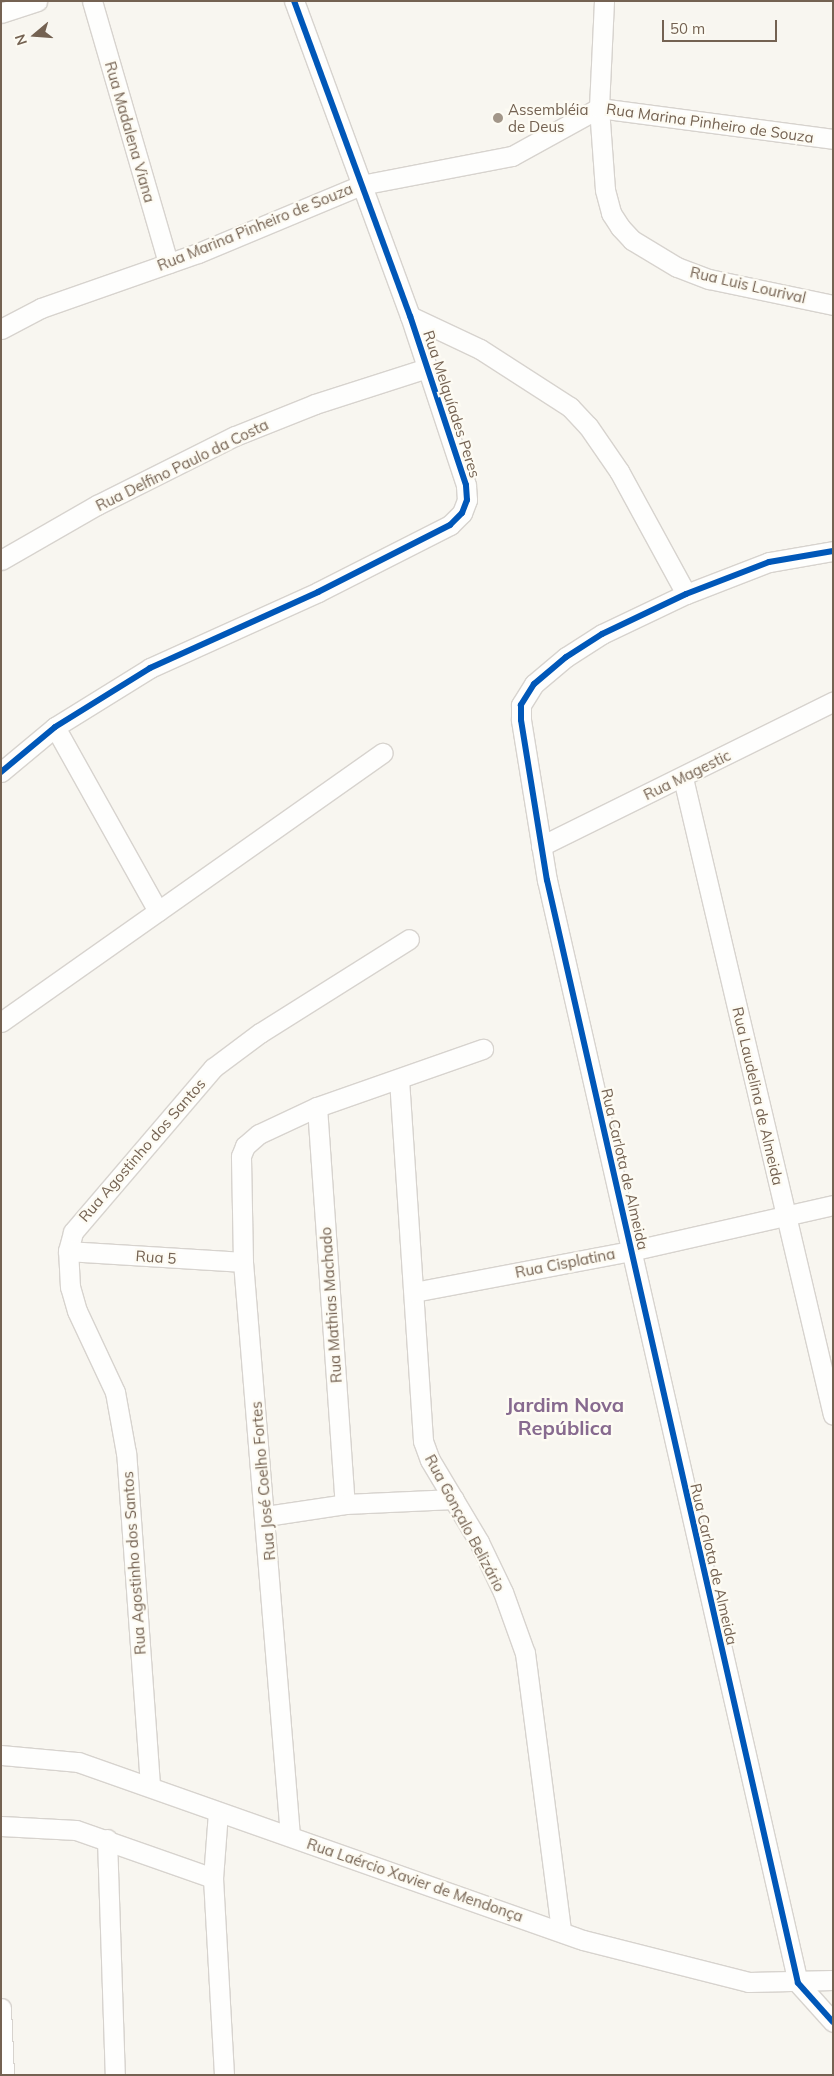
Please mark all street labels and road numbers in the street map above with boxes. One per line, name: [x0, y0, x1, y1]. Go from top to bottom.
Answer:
street label: Rua Madalena Viana: [101, 59, 159, 205]
street label: Rua Marina Pinheiro de Souza: [605, 100, 815, 146]
street label: Rua Marina Pinheiro de Souza: [155, 179, 355, 275]
street label: Rua Luis Lourival: [688, 263, 808, 307]
street label: Rua Melquíades Peres: [420, 328, 484, 480]
street label: Rua Delfino Paulo da Costa: [93, 415, 271, 515]
street label: Rua Magestic: [641, 746, 733, 804]
street label: Rua Laudelina de Almeida: [729, 1005, 787, 1187]
street label: Rua Agostinho dos Santos: [75, 1075, 209, 1225]
street label: Rua Carlota de Almeida: [598, 1086, 652, 1252]
street label: Rua Mathias Machado: [317, 1226, 345, 1384]
street label: Rua Cisplatina: [514, 1244, 616, 1282]
street label: Rua 5: [135, 1247, 177, 1267]
street label: Rua José Coelho Fortes: [247, 1401, 279, 1561]
street label: Rua Gonçalo Belizário: [421, 1451, 509, 1595]
street label: Rua Agostinho dos Santos: [119, 1471, 149, 1655]
street label: Rua Carlota de Almeida: [687, 1481, 741, 1647]
street label: Rua Laércio Xavier de Mendonça: [305, 1834, 525, 1926]

